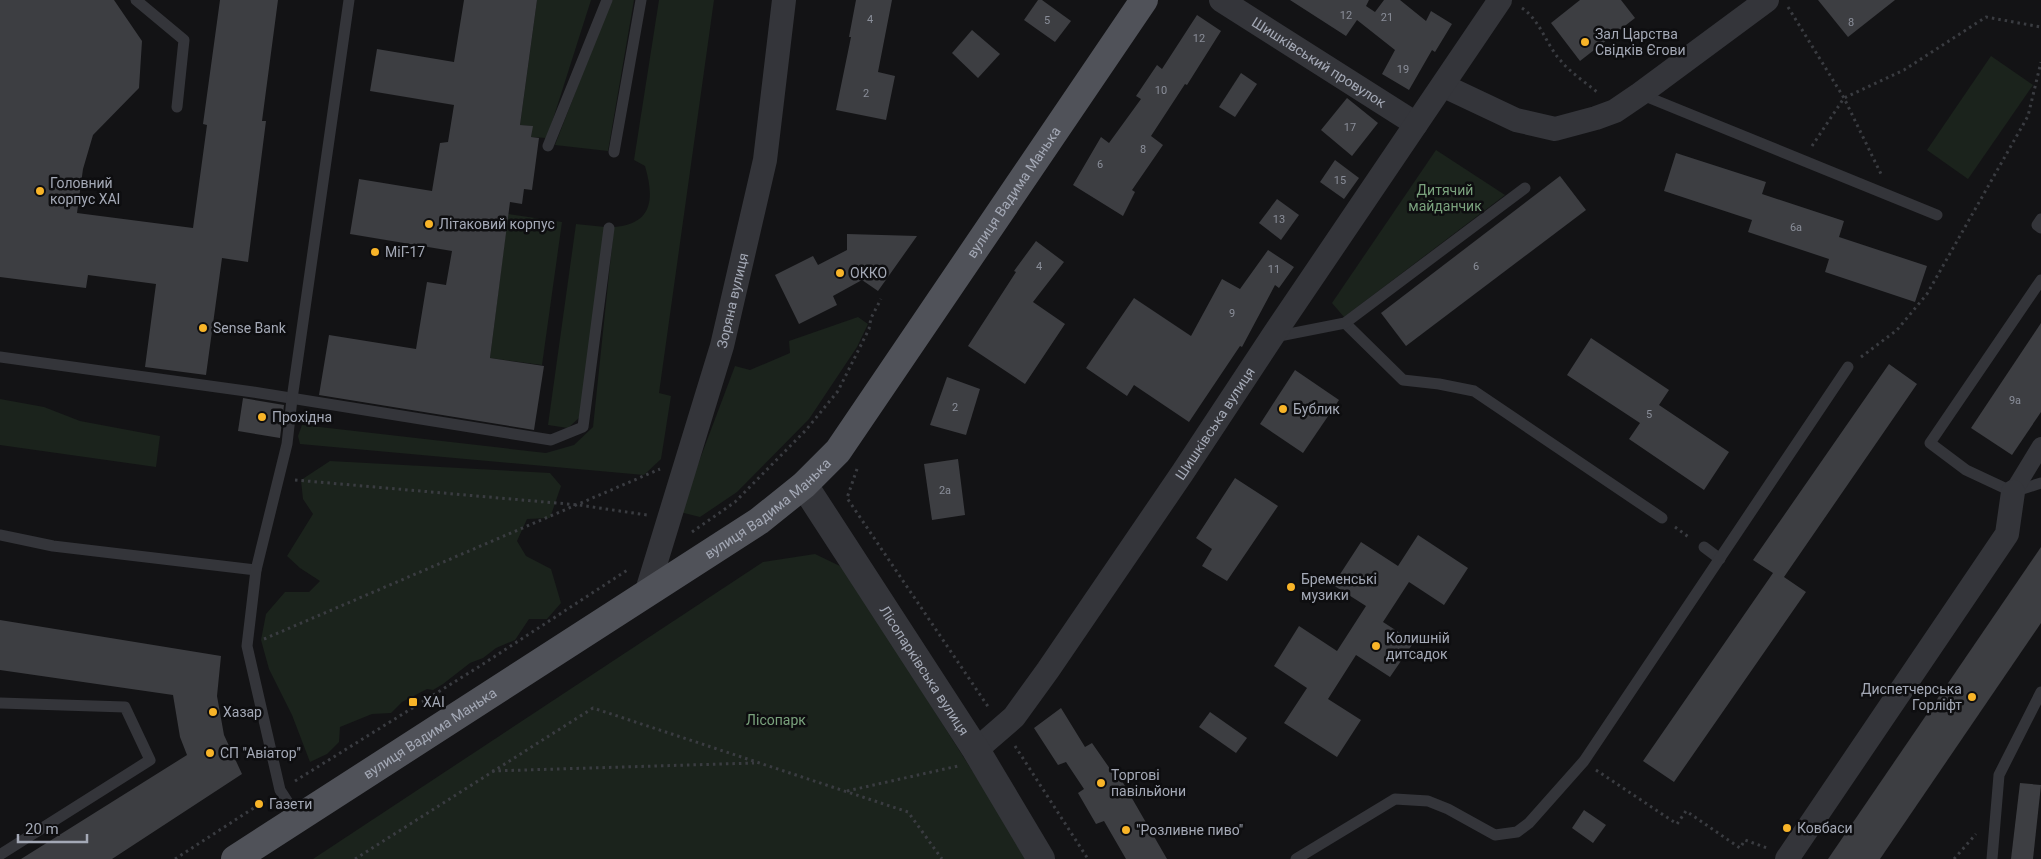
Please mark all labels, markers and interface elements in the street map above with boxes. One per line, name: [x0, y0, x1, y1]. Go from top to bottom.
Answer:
house number: 12: [1340, 9, 1352, 22]
house number: 21: [1381, 11, 1393, 24]
house number: 4: [867, 13, 873, 26]
house number: 5: [1044, 14, 1050, 27]
street label: Шишківський провулок: [1249, 14, 1389, 111]
house number: 8: [1848, 16, 1854, 29]
place label: Зал Царства Свідків Єгови: [1595, 26, 1686, 58]
house number: 12: [1193, 32, 1205, 45]
marker: Зал Царства Свідків Єгови: [1579, 36, 1591, 48]
house number: 19: [1397, 63, 1409, 76]
house number: 10: [1155, 84, 1167, 97]
house number: 2: [863, 87, 869, 100]
house number: 17: [1344, 121, 1356, 134]
street label: вулиця Вадима Манька: [963, 124, 1064, 261]
house number: 8: [1140, 143, 1146, 156]
house number: 6: [1097, 158, 1103, 171]
house number: 15: [1334, 174, 1346, 187]
place label: Головний корпус ХАІ: [50, 175, 120, 207]
park label: Дитячий майданчик: [1408, 182, 1482, 214]
marker: Головний корпус ХАІ: [34, 185, 46, 197]
house number: 13: [1273, 213, 1285, 226]
place label: Літаковий корпус: [439, 216, 555, 232]
marker: Літаковий корпус: [423, 218, 435, 230]
house number: 6а: [1790, 221, 1802, 234]
place label: МіГ-17: [385, 244, 425, 260]
marker: МіГ-17: [369, 246, 381, 258]
street label: Зоряна вулиця: [714, 251, 751, 350]
house number: 4: [1036, 260, 1042, 273]
house number: 6: [1473, 260, 1479, 273]
house number: 11: [1268, 263, 1280, 276]
place label: ОККО: [850, 265, 887, 281]
marker: ОККО: [834, 267, 846, 279]
house number: 9: [1229, 307, 1235, 320]
place label: Sense Bank: [213, 320, 287, 336]
marker: Sense Bank: [197, 322, 209, 334]
street label: Шишківська вулиця: [1172, 364, 1258, 483]
house number: 9а: [2009, 394, 2021, 407]
house number: 2: [952, 401, 958, 414]
place label: Бублик: [1293, 401, 1340, 417]
marker: Бублик: [1277, 403, 1289, 415]
house number: 5: [1646, 408, 1652, 421]
place label: Прохідна: [272, 409, 332, 425]
marker: Прохідна: [256, 411, 268, 423]
street label: вулиця Вадима Манька: [702, 455, 834, 562]
house number: 2а: [939, 484, 951, 497]
place label: Бременські музики: [1301, 571, 1377, 603]
marker: Бременські музики: [1285, 581, 1297, 593]
street label: Лісопарківська вулиця: [876, 603, 972, 738]
place label: Колишній дитсадок: [1386, 630, 1450, 662]
marker: Колишній дитсадок: [1370, 640, 1382, 652]
place label: Диспетчерська Горліфт: [1861, 681, 1962, 713]
street label: вулиця Вадима Манька: [360, 684, 500, 782]
marker: Диспетчерська Горліфт: [1966, 691, 1978, 703]
place label: ХАІ: [423, 694, 445, 710]
marker: ХАІ: [407, 696, 419, 708]
place label: Хазар: [223, 704, 262, 720]
marker: Хазар: [207, 706, 219, 718]
park label: Лісопарк: [746, 712, 806, 728]
place label: СП "Авіатор": [220, 745, 301, 761]
marker: СП "Авіатор": [204, 747, 216, 759]
place label: Торгові павільйони: [1111, 767, 1186, 799]
marker: Торгові павільйони: [1095, 777, 1107, 789]
place label: Газети: [269, 796, 312, 812]
marker: Газети: [253, 798, 265, 810]
scale bar: [18, 812, 86, 844]
text: 20 m: [25, 820, 59, 838]
place label: Ковбаси: [1797, 820, 1853, 836]
place label: "Розливне пиво": [1136, 822, 1243, 838]
marker: Ковбаси: [1781, 822, 1793, 834]
marker: "Розливне пиво": [1120, 824, 1132, 836]

